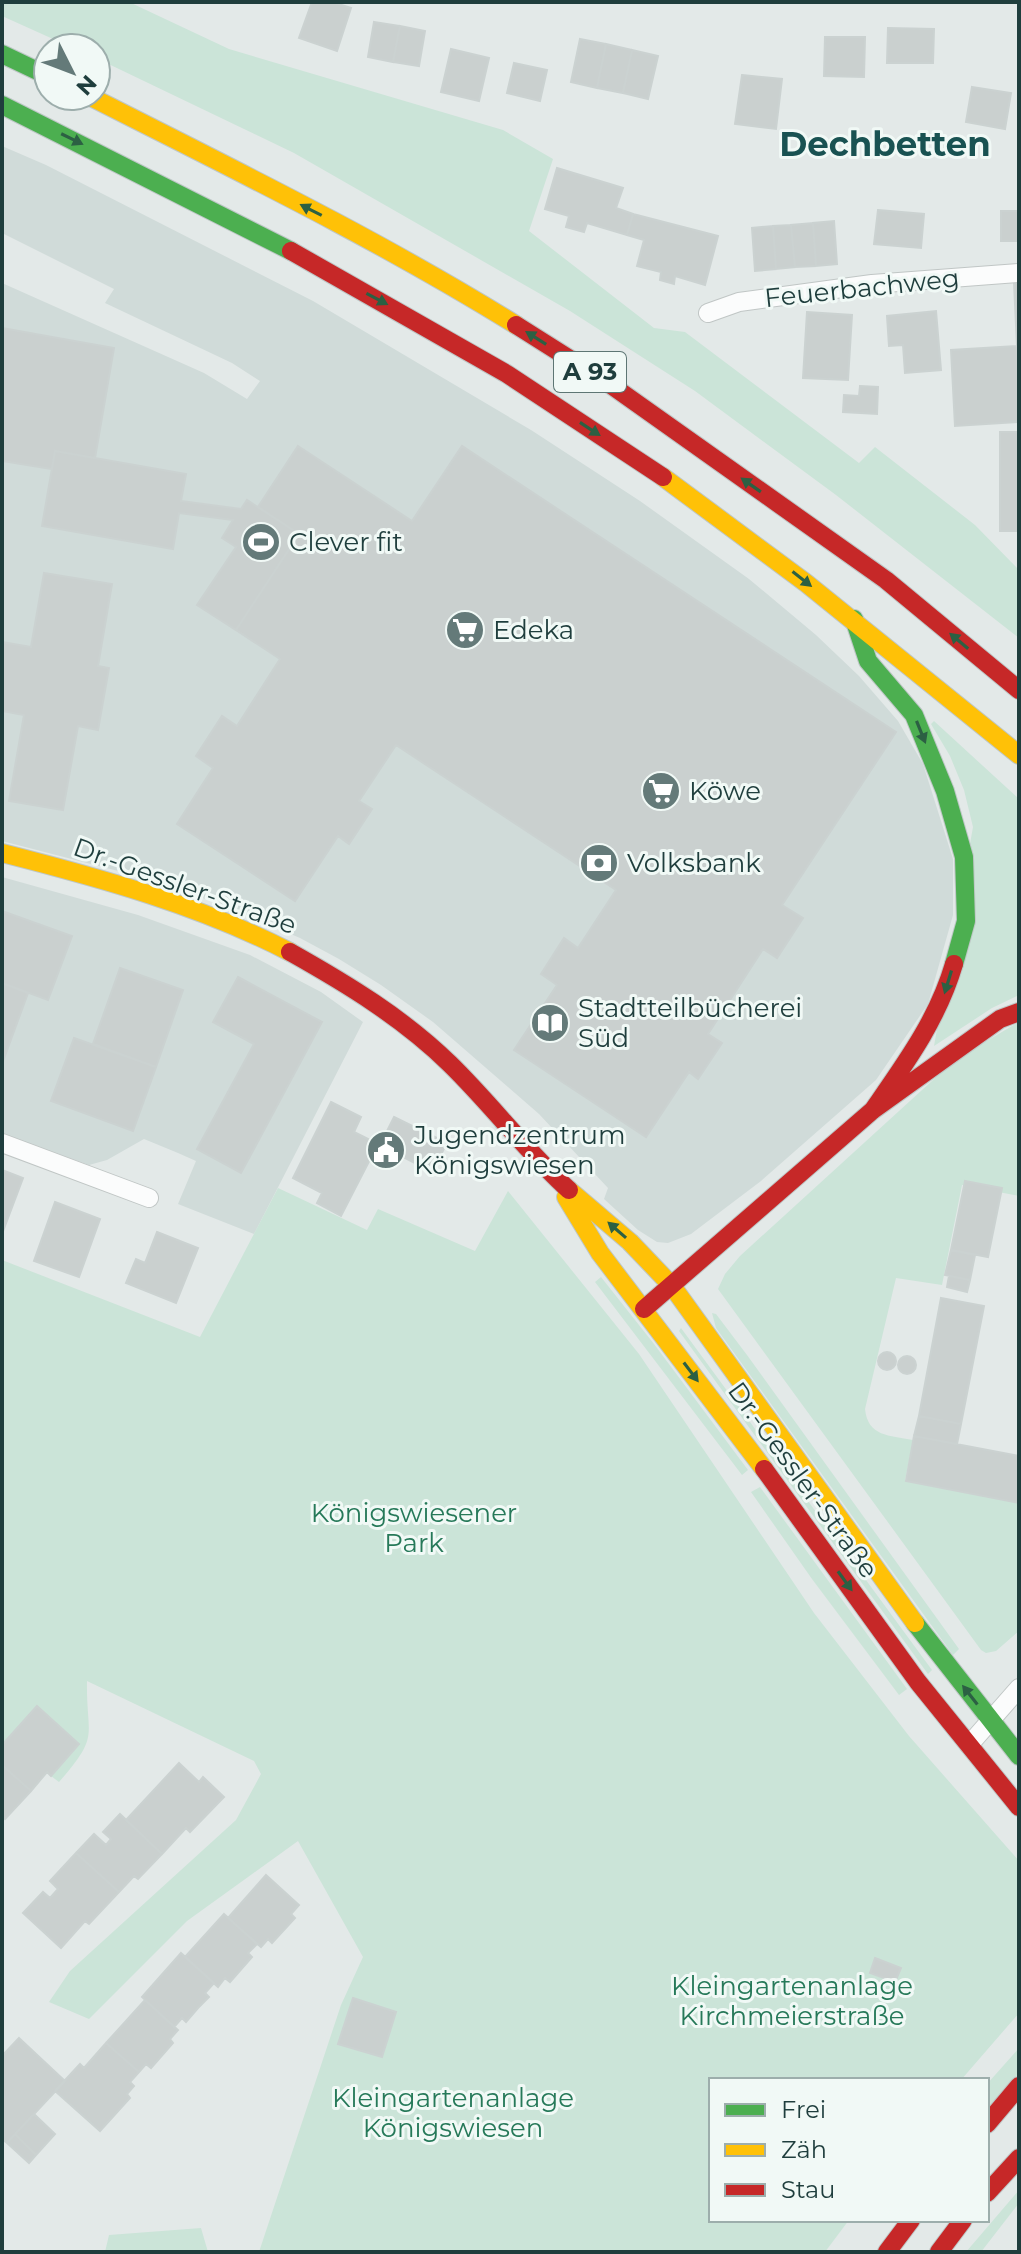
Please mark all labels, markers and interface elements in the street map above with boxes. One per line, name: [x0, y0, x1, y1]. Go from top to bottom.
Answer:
north arrow: [32, 32, 112, 112]
text: N: [71, 69, 102, 101]
district label: Dechbetten: [779, 123, 991, 165]
one-way arrow: [61, 132, 84, 146]
one-way arrow: [299, 203, 322, 216]
street label: Feuerbachweg: [763, 262, 961, 314]
one-way arrow: [365, 292, 388, 306]
one-way arrow: [525, 332, 547, 346]
road number: A 93: [554, 352, 626, 392]
one-way arrow: [579, 421, 601, 435]
one-way arrow: [741, 477, 761, 493]
sports icon: Clever fit: [240, 521, 282, 563]
place label: Clever fit: [289, 526, 403, 558]
one-way arrow: [792, 570, 812, 586]
supermarket icon: Edeka: [444, 609, 486, 651]
place label: Edeka: [493, 614, 574, 646]
one-way arrow: [949, 633, 969, 650]
one-way arrow: [914, 720, 927, 744]
supermarket icon: Köwe: [640, 770, 682, 812]
place label: Köwe: [689, 775, 761, 807]
street label: Dr.-Gessler-Straße: [69, 831, 301, 941]
bank icon: Volksbank: [578, 842, 620, 884]
place label: Volksbank: [627, 847, 761, 879]
one-way arrow: [941, 970, 954, 994]
place label: Stadtteilbücherei Süd: [578, 992, 802, 1054]
library icon: Stadtteilbücherei Süd: [529, 1002, 571, 1044]
place label: Jugendzentrum Königswiesen: [413, 1119, 626, 1181]
public building icon: Jugendzentrum Königswiesen: [365, 1129, 407, 1171]
one-way arrow: [607, 1222, 626, 1240]
one-way arrow: [682, 1361, 698, 1382]
street label: Dr.-Gessler-Straße: [721, 1376, 885, 1584]
park label: Königswiesener Park: [311, 1497, 517, 1559]
one-way arrow: [837, 1570, 853, 1592]
one-way arrow: [963, 1685, 979, 1705]
park label: Kleingartenanlage Kirchmeierstraße: [671, 1970, 913, 2032]
legend: [709, 2078, 989, 2222]
park label: Kleingartenanlage Königswiesen: [332, 2082, 574, 2144]
text: Frei: [781, 2095, 826, 2124]
text: Zäh: [781, 2135, 827, 2164]
text: Stau: [781, 2175, 835, 2204]

